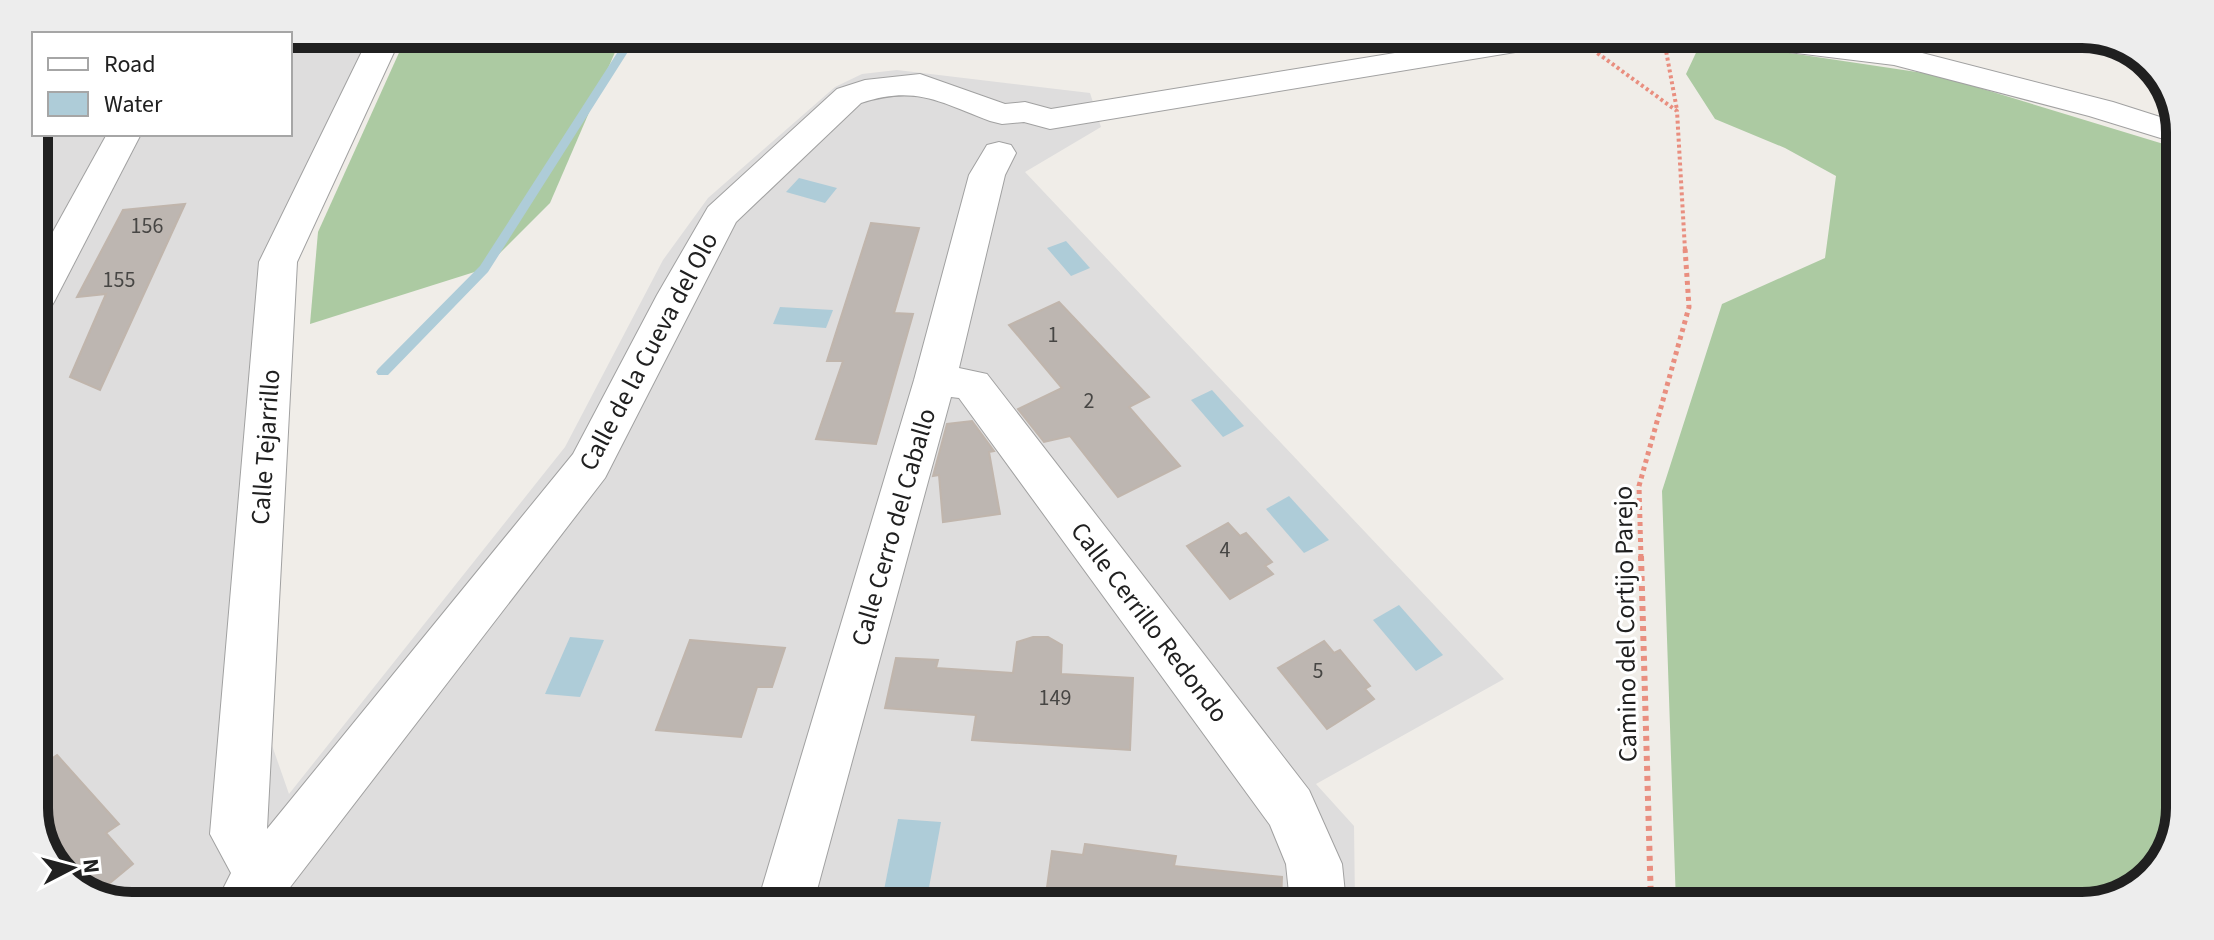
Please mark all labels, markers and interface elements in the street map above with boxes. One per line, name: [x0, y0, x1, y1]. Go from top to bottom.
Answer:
legend: [32, 32, 292, 136]
text: Road: [104, 47, 156, 82]
text: Water: [104, 87, 163, 122]
house number: 156: [131, 210, 163, 242]
street label: Calle de la Cueva del Olo: [570, 225, 727, 477]
house number: 155: [103, 264, 135, 296]
house number: 1: [1048, 319, 1058, 351]
street label: Calle Tejarrillo: [242, 368, 289, 526]
house number: 2: [1084, 385, 1094, 417]
street label: Calle Cerro del Caballo: [842, 404, 945, 650]
street label: Camino del Cortijo Parejo: [1605, 486, 1646, 762]
street label: Calle Cerrillo Redondo: [1062, 514, 1237, 730]
house number: 4: [1220, 534, 1231, 566]
house number: 5: [1313, 655, 1323, 687]
house number: 149: [1039, 682, 1071, 714]
north arrow: [32, 828, 112, 908]
text: N: [74, 857, 108, 875]

